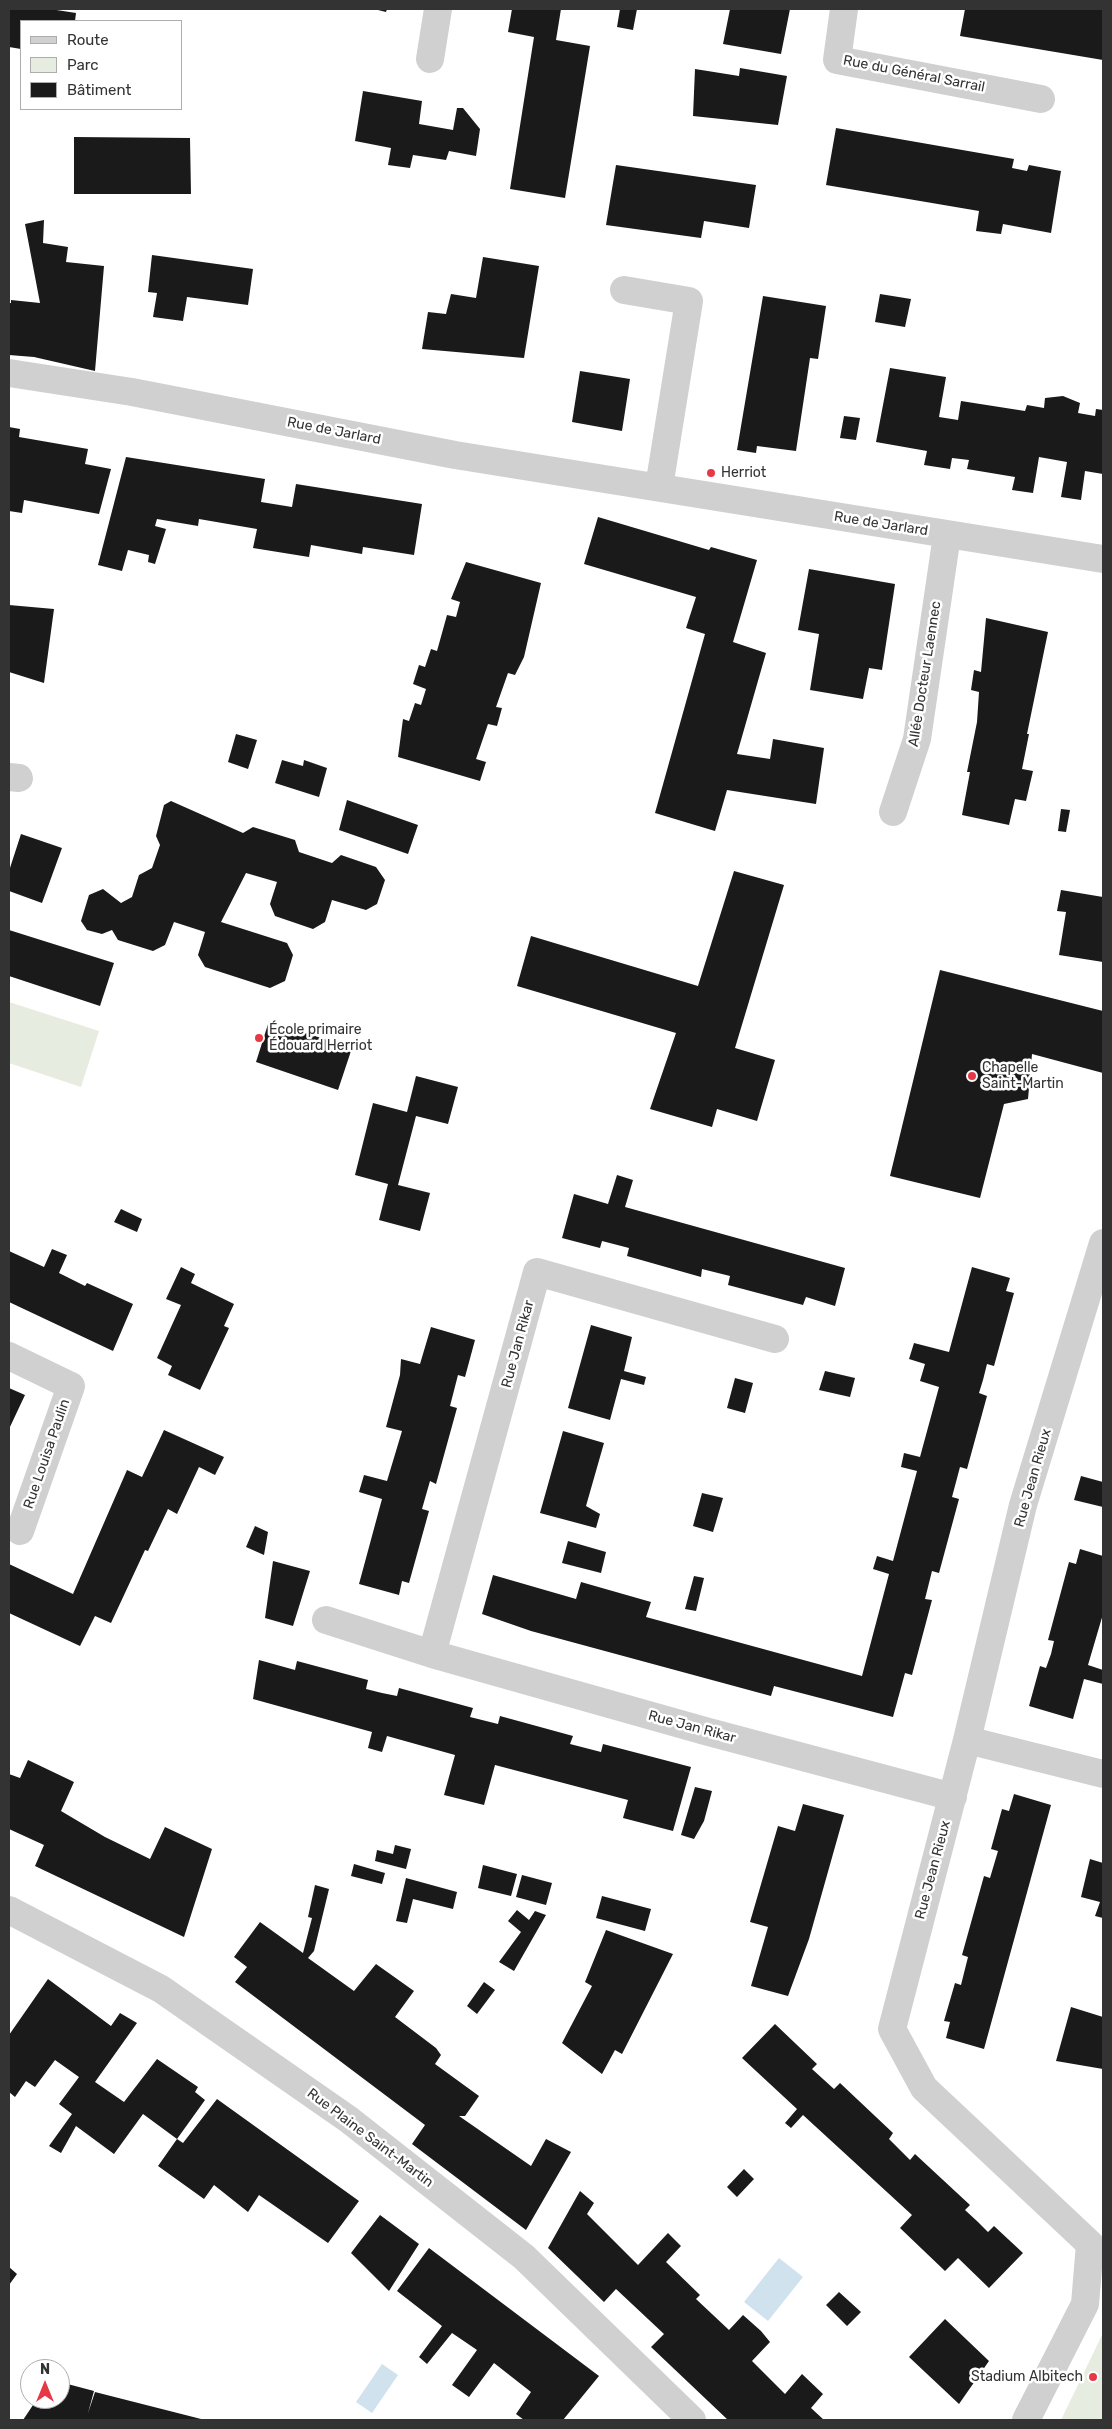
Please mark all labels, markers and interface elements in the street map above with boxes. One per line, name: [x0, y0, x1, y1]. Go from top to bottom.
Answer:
legend: [20, 20, 182, 110]
text: Route: [67, 31, 109, 49]
street label: Rue du Général Sarrail: [842, 52, 986, 96]
text: Parc: [67, 56, 99, 74]
text: Bâtiment: [67, 81, 131, 99]
street label: Rue de Jarlard: [286, 414, 382, 448]
place label: Herriot: [721, 465, 766, 481]
marker: Herriot: [705, 467, 717, 479]
street label: Rue de Jarlard: [833, 508, 929, 540]
street label: Allée Docteur Laennec: [905, 600, 945, 748]
place label: École primaire Édouard Herriot: [269, 1022, 372, 1054]
marker: École primaire Édouard Herriot: [253, 1032, 265, 1044]
place label: Chapelle Saint-Martin: [982, 1060, 1064, 1092]
marker: Chapelle Saint-Martin: [966, 1070, 978, 1082]
street label: Rue Jan Rikar: [498, 1298, 538, 1390]
street label: Rue Louisa Paulin: [20, 1397, 74, 1511]
street label: Rue Jean Rieux: [1011, 1427, 1055, 1529]
street label: Rue Jan Rikar: [646, 1707, 738, 1747]
street label: Rue Jean Rieux: [912, 1819, 954, 1921]
street label: Rue Plaine Saint-Martin: [304, 2085, 436, 2191]
north arrow: [20, 2359, 70, 2409]
text: N: [40, 2361, 50, 2378]
place label: Stadium Albitech: [971, 2369, 1083, 2385]
marker: Stadium Albitech: [1087, 2371, 1099, 2383]

